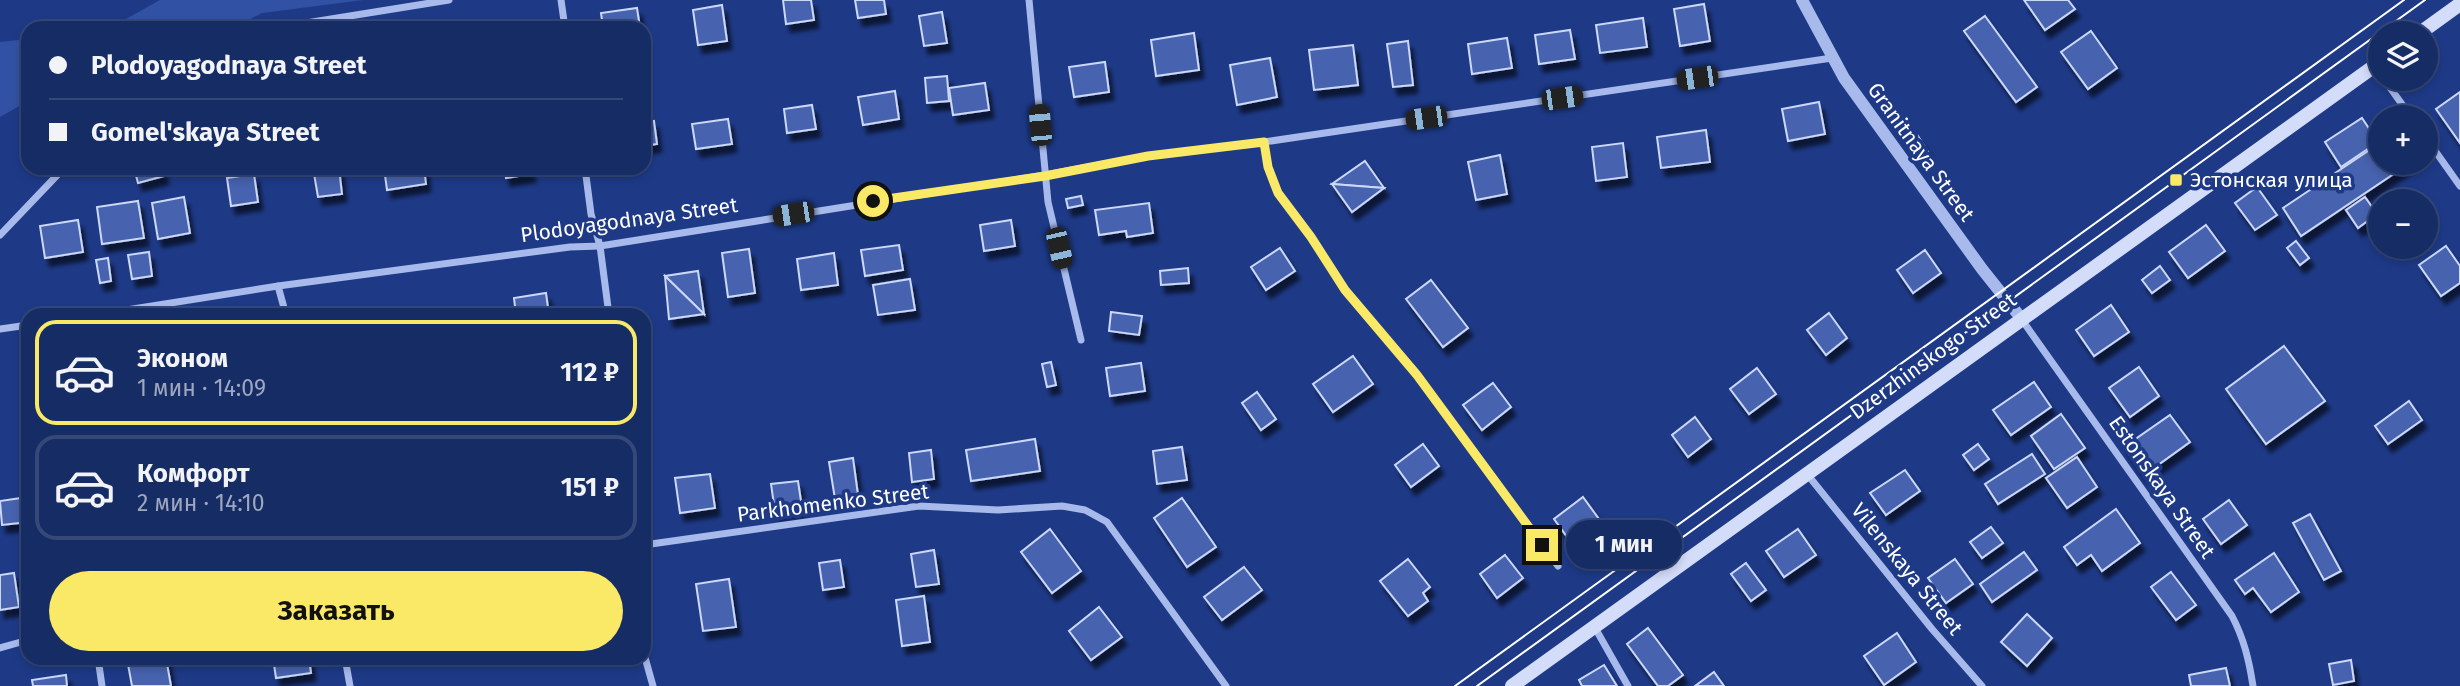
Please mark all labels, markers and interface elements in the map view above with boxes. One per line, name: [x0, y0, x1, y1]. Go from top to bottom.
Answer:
map controls: [2368, 21, 2438, 259]
button: layers: [2368, 21, 2438, 91]
text: Plodoyagodnaya Street: [91, 50, 367, 81]
car: [1675, 65, 1720, 91]
street label: Granitnaya Street: [1862, 78, 1980, 227]
car: [1540, 85, 1585, 111]
car: [1028, 103, 1053, 147]
car: [1404, 105, 1449, 131]
button: +: [2368, 105, 2438, 175]
text: Gomel'skaya Street: [91, 117, 320, 148]
place label: Эстонская улица: [2190, 167, 2353, 193]
marker: Эстонская улица: [2168, 172, 2184, 188]
route start: [857, 185, 889, 217]
button: −: [2368, 189, 2438, 259]
street label: Plodoyagodnaya Street: [519, 192, 740, 248]
car: [771, 200, 816, 228]
car: [1045, 225, 1074, 271]
street label: Dzerzhinskogo Street: [1845, 287, 2022, 425]
icon: car: [53, 341, 116, 404]
text: Эконом: [137, 343, 228, 374]
text: 112 ₽: [560, 357, 619, 388]
text: 1 мин · 14:09: [137, 374, 266, 402]
street label: Estonskaya Street: [2103, 411, 2221, 564]
icon: car: [53, 456, 116, 519]
text: Комфорт: [137, 458, 250, 489]
text: 151 ₽: [561, 472, 619, 503]
street label: Parkhomenko Street: [736, 478, 931, 528]
text: 2 мин · 14:10: [137, 489, 265, 517]
street label: Vilenskaya Street: [1846, 498, 1969, 641]
callout: 1 мин: [1566, 520, 1682, 570]
route end: [1526, 529, 1558, 561]
text: 1 мин: [1595, 530, 1653, 558]
button: Заказать: [49, 571, 623, 651]

